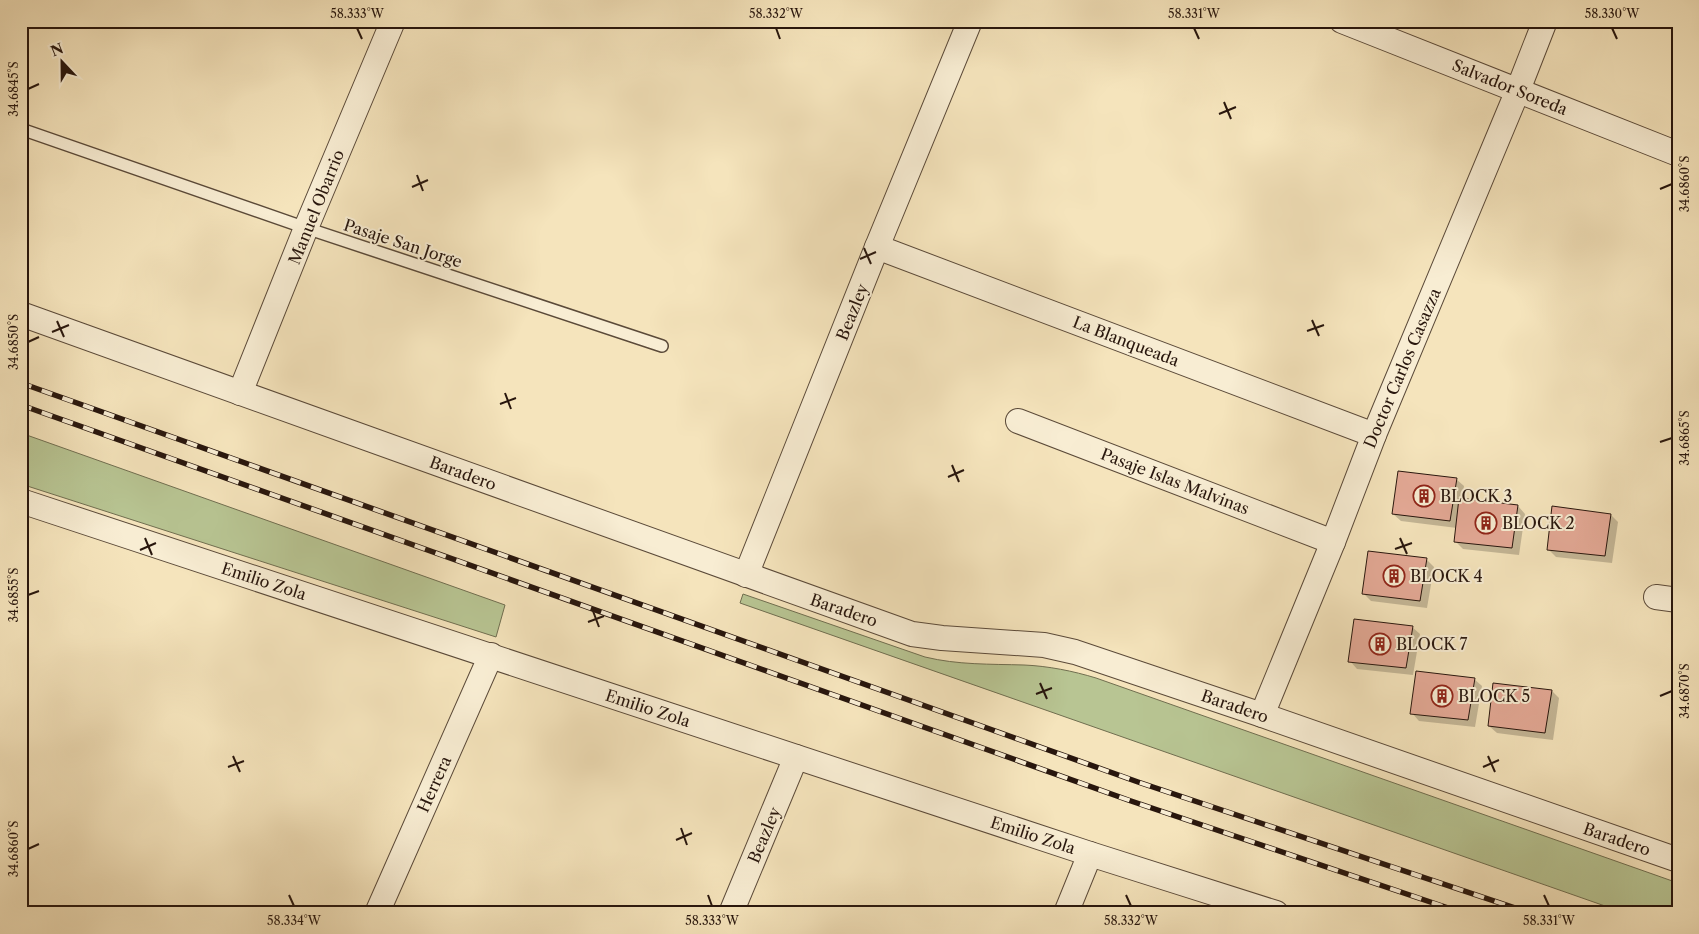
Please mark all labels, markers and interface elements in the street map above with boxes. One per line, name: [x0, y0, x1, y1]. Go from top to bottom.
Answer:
text: 58.333°W: [330, 6, 385, 21]
text: 58.332°W: [749, 6, 804, 21]
text: 58.331°W: [1168, 6, 1221, 21]
text: 58.330°W: [1585, 6, 1640, 21]
north arrow: [38, 38, 88, 88]
text: N: [48, 39, 66, 61]
street label: Salvador Soreda: [1449, 55, 1571, 119]
text: 34.6845°S: [6, 61, 21, 117]
street label: Manuel Obarrio: [284, 147, 348, 267]
text: 34.6860°S: [1677, 156, 1692, 212]
street label: Pasaje San Jorge: [341, 214, 465, 272]
street label: Beazley: [832, 280, 873, 343]
street label: Doctor Carlos Casazza: [1359, 285, 1445, 451]
street label: La Blanqueada: [1070, 312, 1183, 371]
text: 34.6850°S: [6, 314, 21, 370]
text: 34.6865°S: [1677, 410, 1692, 466]
street label: Pasaje Islas Malvinas: [1098, 443, 1252, 519]
street label: Baradero: [427, 452, 499, 494]
building icon: BLOCK 3: [1412, 484, 1436, 508]
place label: BLOCK 3: [1440, 486, 1512, 506]
building icon: BLOCK 2: [1474, 511, 1498, 535]
place label: BLOCK 2: [1502, 513, 1575, 533]
street label: Emilio Zola: [219, 558, 310, 604]
building icon: BLOCK 4: [1382, 564, 1406, 588]
place label: BLOCK 4: [1410, 566, 1483, 586]
text: 34.6855°S: [6, 567, 21, 623]
street label: Baradero: [808, 589, 880, 631]
building icon: BLOCK 7: [1368, 632, 1392, 656]
place label: BLOCK 7: [1396, 634, 1468, 654]
text: 34.6870°S: [1677, 663, 1692, 719]
building icon: BLOCK 5: [1430, 684, 1454, 708]
street label: Emilio Zola: [603, 685, 694, 731]
street label: Baradero: [1199, 685, 1271, 727]
place label: BLOCK 5: [1458, 686, 1530, 706]
street label: Herrera: [413, 752, 455, 815]
street label: Beazley: [743, 803, 785, 866]
street label: Emilio Zola: [988, 812, 1079, 858]
street label: Baradero: [1581, 818, 1653, 860]
text: 34.6860°S: [6, 821, 21, 877]
text: 58.334°W: [267, 913, 322, 928]
text: 58.333°W: [685, 913, 740, 928]
text: 58.332°W: [1104, 913, 1159, 928]
text: 58.331°W: [1523, 913, 1576, 928]

